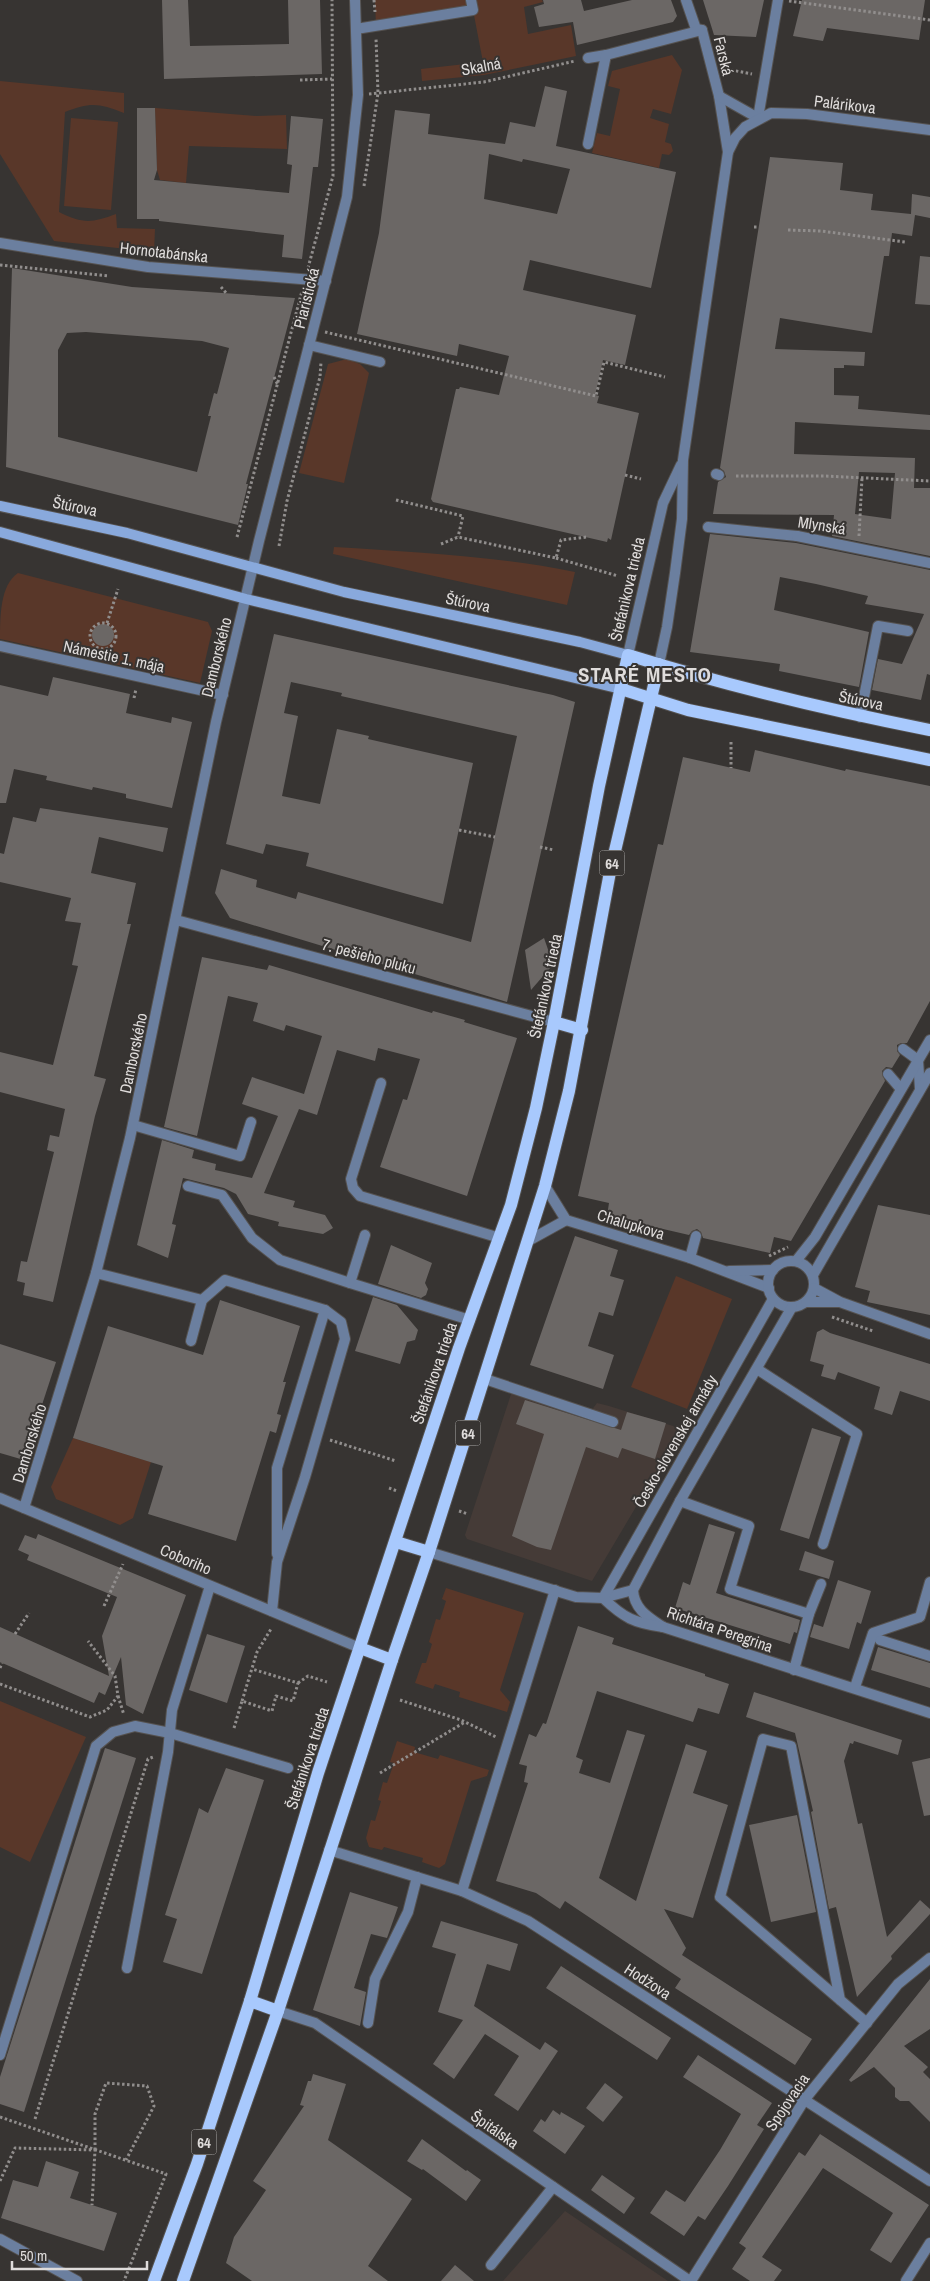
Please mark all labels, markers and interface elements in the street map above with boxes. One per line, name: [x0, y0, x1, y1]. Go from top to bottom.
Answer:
street label: Farská: [709, 34, 740, 78]
street label: Skalná: [459, 52, 503, 80]
street label: Palárikova: [813, 89, 878, 119]
street label: Hornotabánska: [119, 236, 210, 268]
street label: Piaristická: [288, 265, 324, 331]
street label: Štúrova: [51, 491, 100, 522]
street label: Mlynská: [797, 510, 848, 540]
street label: Štefánikova trieda: [604, 534, 650, 643]
street label: Štúrova: [444, 587, 493, 618]
street label: Damborského: [195, 615, 237, 699]
street label: Námestie 1. mája: [61, 635, 167, 678]
district label: STARÉ MESTO: [578, 660, 712, 689]
street label: Štúrova: [837, 685, 886, 716]
road number: 64: [600, 850, 624, 876]
street label: Štefánikova trieda: [523, 931, 567, 1040]
street label: 7. pešieho pluku: [320, 933, 418, 979]
street label: Damborského: [114, 1011, 152, 1095]
street label: Chalupkova: [595, 1203, 668, 1245]
street label: Štefánikova trieda: [406, 1318, 462, 1427]
street label: Česko-slovenskej armády: [628, 1370, 722, 1512]
street label: Damborského: [7, 1401, 51, 1485]
road number: 64: [456, 1420, 480, 1446]
street label: Coboriho: [157, 1538, 215, 1580]
street label: Richtára Peregrina: [664, 1601, 777, 1658]
street label: Štefánikova trieda: [280, 1703, 334, 1812]
street label: Hodžova: [620, 1958, 676, 2005]
street label: Spojovacia: [760, 2068, 815, 2135]
street label: Špitálska: [467, 2105, 524, 2154]
road number: 64: [192, 2130, 216, 2154]
scale bar: [12, 2238, 148, 2270]
text: 50 m: [20, 2245, 47, 2266]

